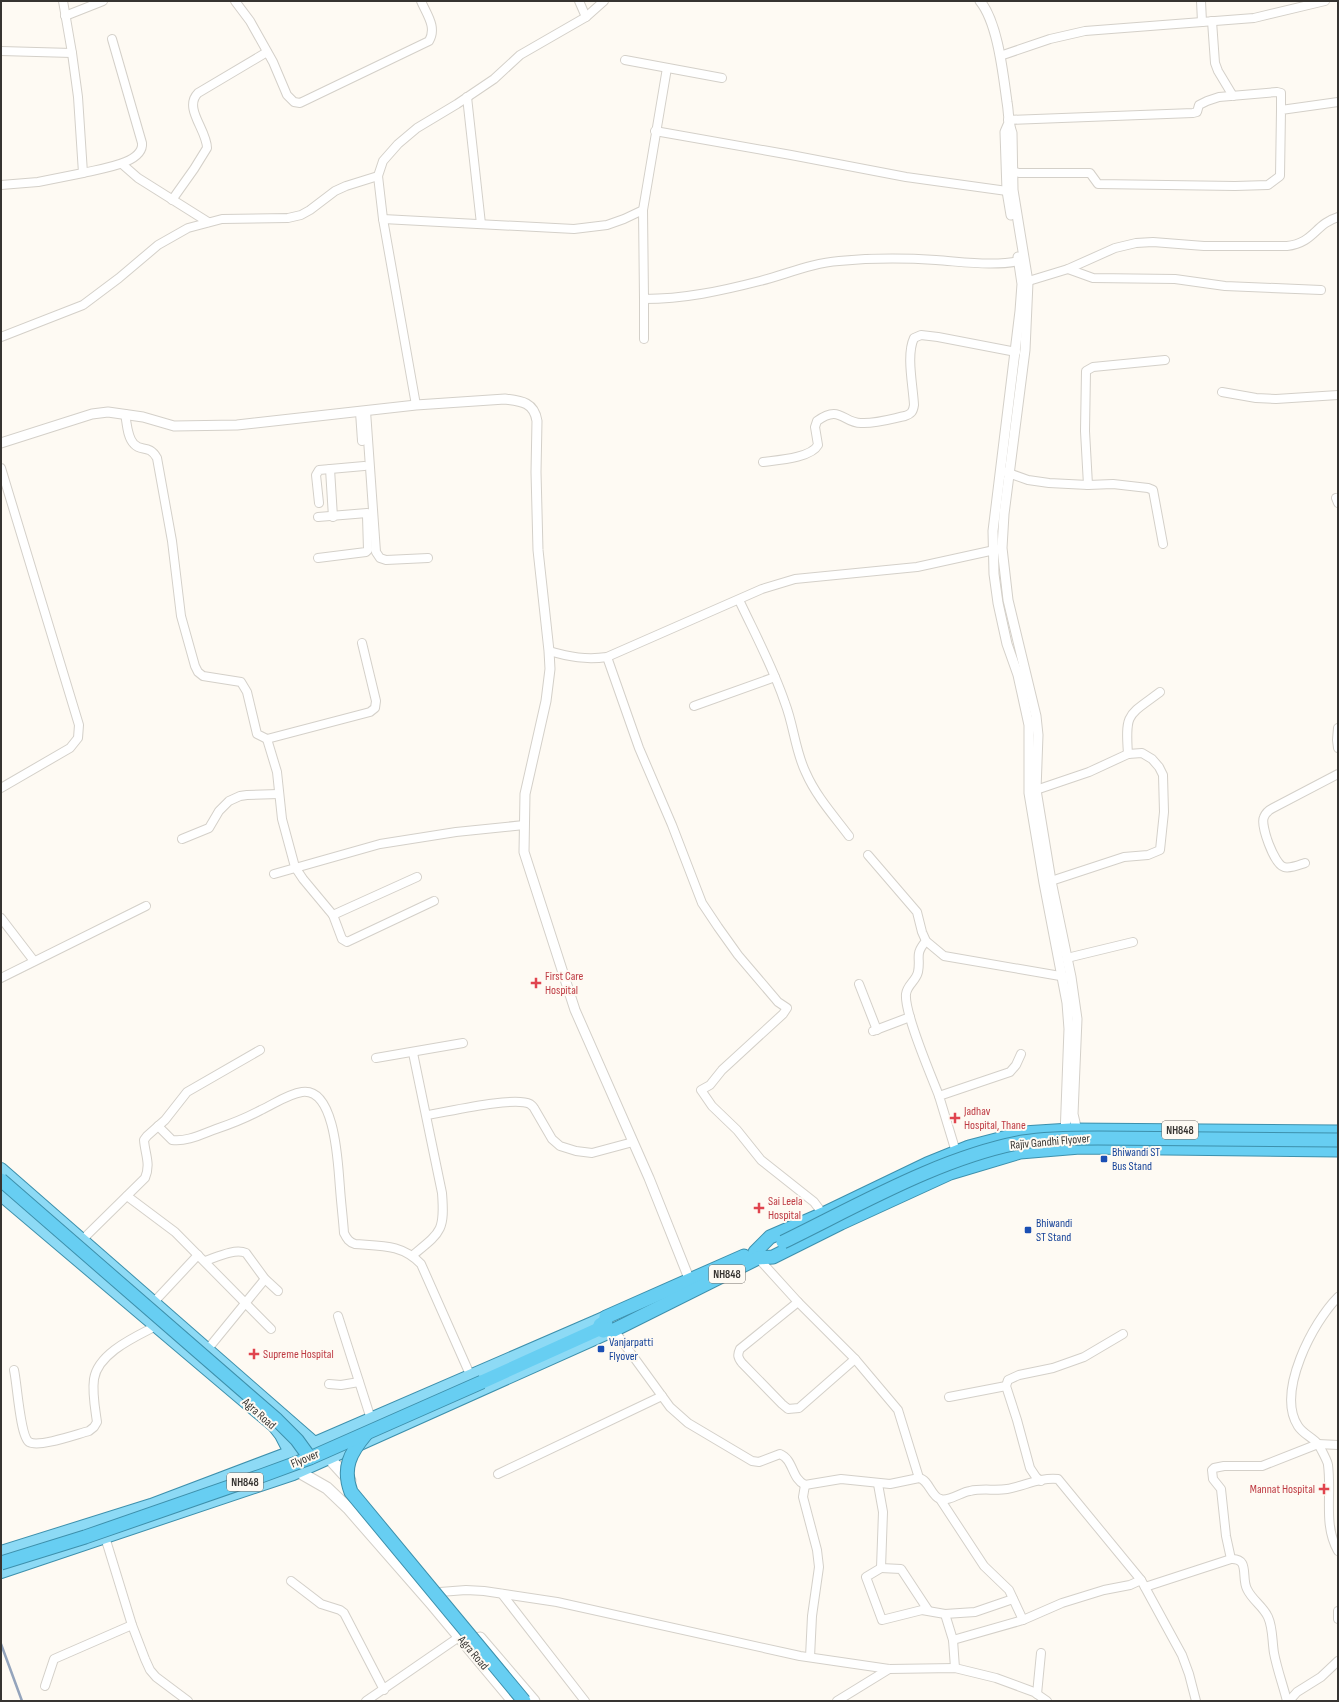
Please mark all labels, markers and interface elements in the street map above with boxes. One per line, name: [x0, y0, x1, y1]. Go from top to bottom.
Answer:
place label: First Care Hospital: [545, 969, 584, 998]
marker: First Care Hospital: [530, 977, 542, 989]
place label: Jadhav Hospital, Thane: [963, 1104, 1026, 1133]
marker: Jadhav Hospital, Thane: [949, 1112, 961, 1124]
road number: NH848: [1162, 1121, 1198, 1139]
street label: Rajiv Gandhi Flyover: [1010, 1131, 1091, 1153]
place label: Bhiwandi ST Bus Stand: [1112, 1145, 1160, 1174]
marker: Bhiwandi ST Bus Stand: [1099, 1154, 1109, 1164]
place label: Sai Leela Hospital: [768, 1194, 803, 1223]
marker: Sai Leela Hospital: [753, 1202, 765, 1214]
place label: Bhiwandi ST Stand: [1036, 1216, 1072, 1245]
marker: Bhiwandi ST Stand: [1023, 1225, 1033, 1235]
road number: NH848: [709, 1265, 745, 1283]
place label: Vanjarpatti Flyover: [609, 1335, 653, 1364]
marker: Vanjarpatti Flyover: [596, 1344, 606, 1354]
place label: Supreme Hospital: [263, 1347, 334, 1362]
marker: Supreme Hospital: [248, 1348, 260, 1360]
street label: Agra Road: [238, 1394, 279, 1433]
street label: Flyover: [289, 1446, 322, 1471]
road number: NH848: [227, 1473, 263, 1491]
place label: Mannat Hospital: [1250, 1482, 1315, 1497]
marker: Mannat Hospital: [1318, 1483, 1330, 1495]
street label: Agra Road: [454, 1632, 492, 1673]

